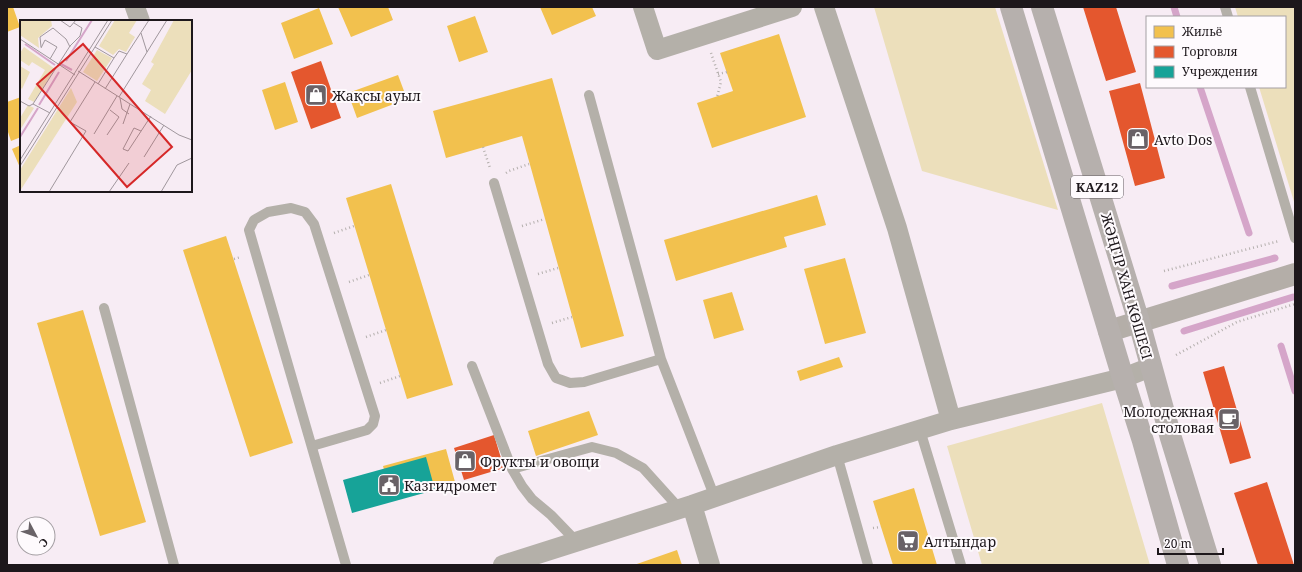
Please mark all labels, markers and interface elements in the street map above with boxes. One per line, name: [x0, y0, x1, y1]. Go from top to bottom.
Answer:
legend: [1146, 16, 1286, 88]
inset map: [20, 20, 192, 192]
text: Жильё: [1181, 23, 1222, 40]
text: Торговля: [1182, 43, 1238, 60]
text: Учреждения: [1182, 63, 1258, 80]
shop icon: Жақсы ауыл: [303, 82, 329, 108]
place label: Жақсы ауыл: [331, 86, 421, 105]
shop icon: Avto Dos: [1125, 126, 1151, 152]
place label: Avto Dos: [1154, 130, 1212, 149]
road number: KAZ12: [1071, 176, 1123, 198]
street label: ЖӘҢГІР ХАН КӨШЕСІ: [1097, 210, 1157, 361]
place label: Молодежная столовая: [1123, 402, 1214, 437]
cafe icon: Молодежная столовая: [1216, 406, 1242, 432]
shop icon: Фрукты и овощи: [452, 448, 478, 474]
place label: Фрукты и овощи: [480, 452, 599, 471]
public building icon: Казгидромет: [376, 472, 402, 498]
place label: Казгидромет: [404, 476, 497, 495]
north arrow: [16, 516, 56, 556]
supermarket icon: Алтындар: [895, 528, 921, 554]
scale bar: [1158, 530, 1223, 556]
place label: Алтындар: [924, 532, 996, 551]
text: С: [36, 535, 52, 551]
text: 20 m: [1164, 535, 1192, 552]

